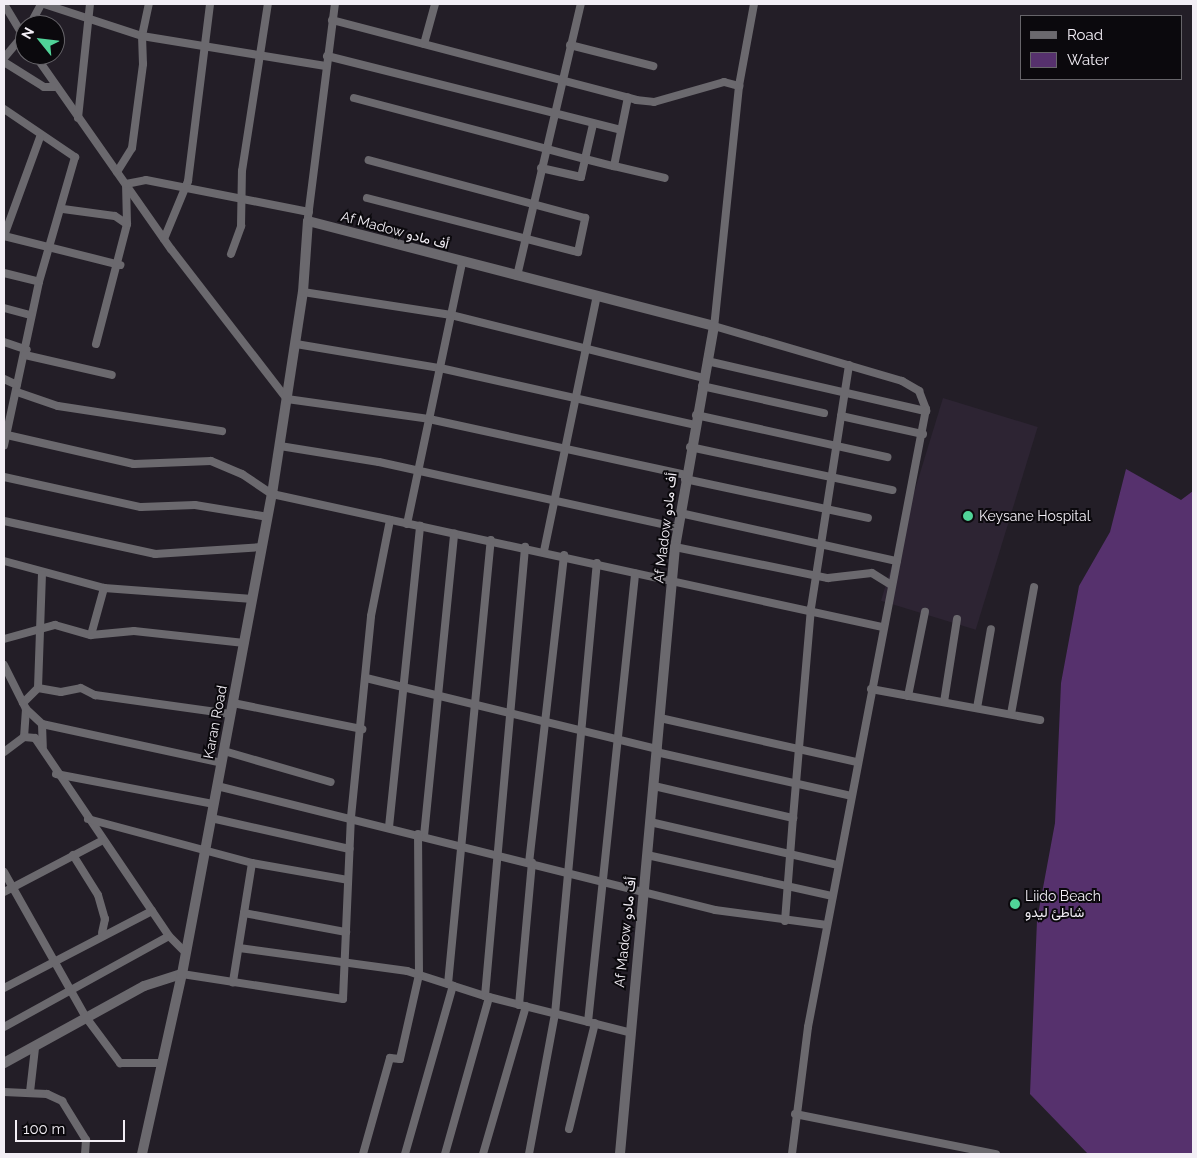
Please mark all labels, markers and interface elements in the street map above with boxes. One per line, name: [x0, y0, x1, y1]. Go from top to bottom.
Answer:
north arrow: [15, 15, 65, 65]
legend: [1020, 15, 1182, 80]
text: N: [18, 25, 37, 42]
text: Road: [1067, 26, 1103, 44]
text: Water: [1067, 51, 1109, 69]
street label: Af Madow أف مادو: [339, 207, 451, 253]
street label: Af Madow أف مادو: [650, 471, 680, 585]
place label: Keysane Hospital: [979, 508, 1090, 524]
marker: Keysane Hospital: [961, 509, 975, 523]
street label: Karan Road: [200, 684, 230, 760]
street label: Af Madow أف مادو: [611, 875, 639, 989]
place label: Liido Beach شاطئ ليدو: [1025, 888, 1101, 920]
marker: Liido Beach شاطئ ليدو: [1009, 898, 1021, 910]
scale bar: [18, 1110, 128, 1142]
text: 100 m: [23, 1120, 65, 1138]

